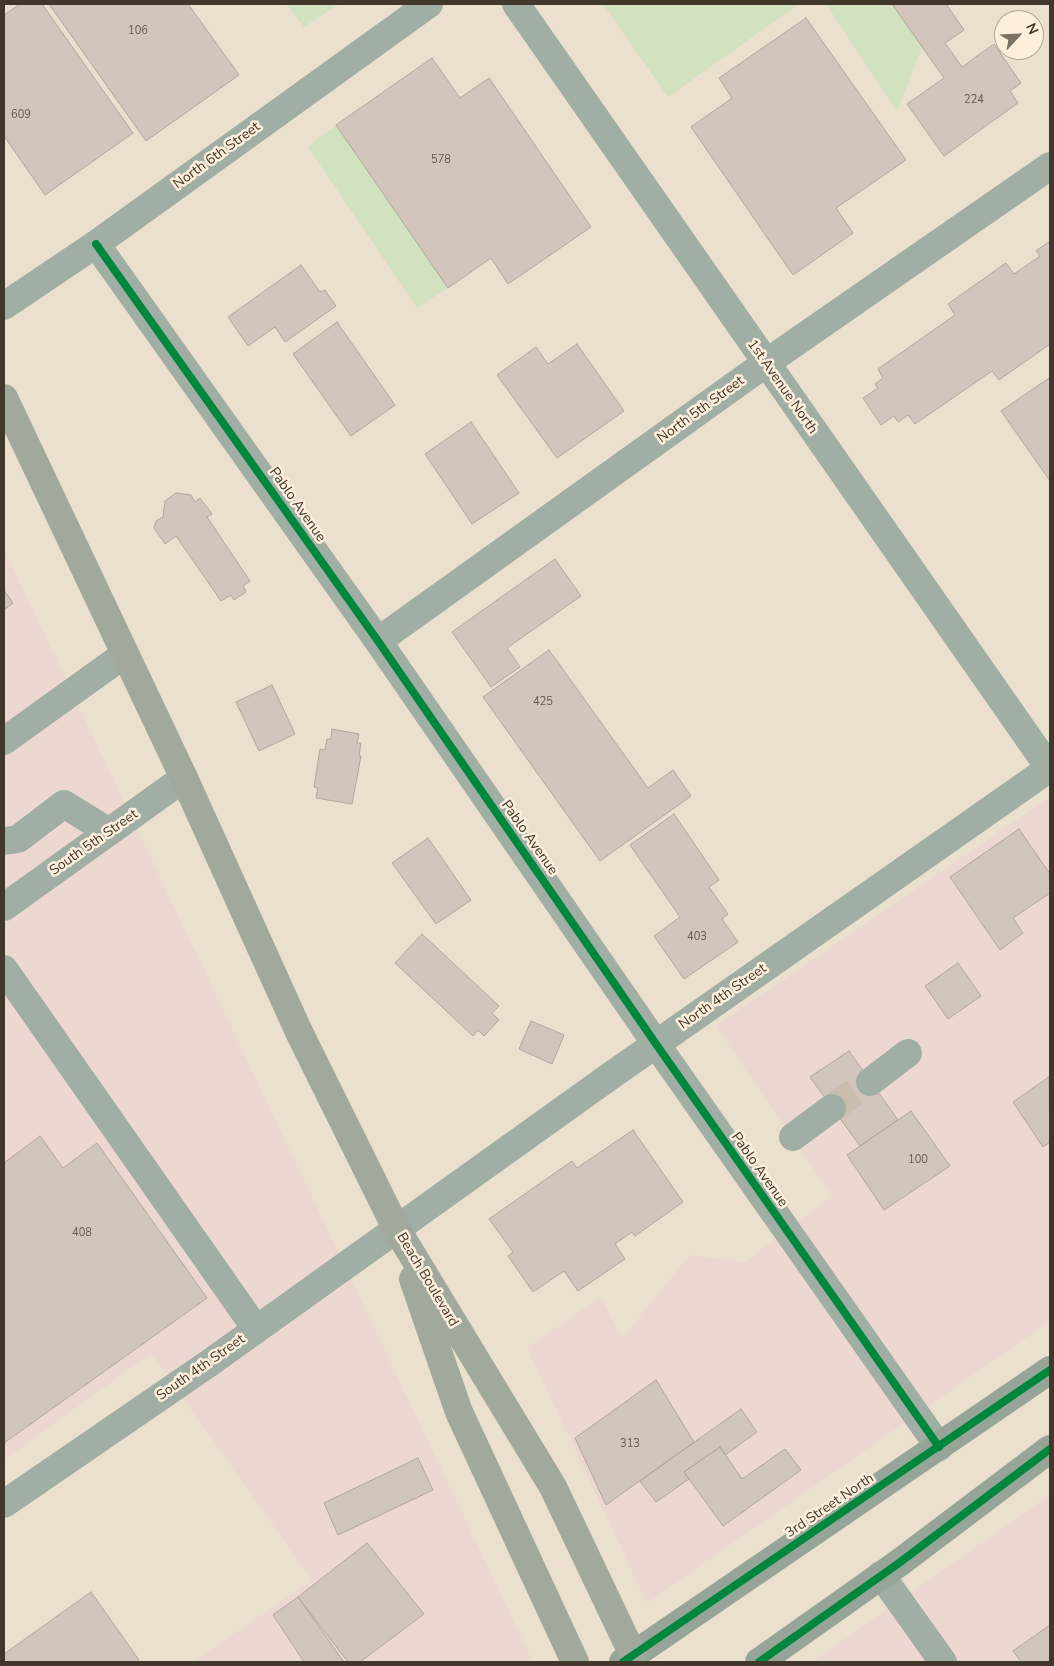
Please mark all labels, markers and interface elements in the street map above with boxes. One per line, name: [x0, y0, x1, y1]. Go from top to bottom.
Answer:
north arrow: [994, 10, 1044, 60]
text: N: [1021, 20, 1043, 38]
house number: 106: [128, 24, 148, 38]
house number: 224: [964, 93, 984, 107]
house number: 609: [11, 108, 31, 122]
street label: North 6th Street: [170, 119, 264, 193]
house number: 578: [431, 153, 451, 167]
street label: 1st Avenue North: [743, 337, 821, 437]
street label: North 5th Street: [654, 373, 748, 447]
street label: Pablo Avenue: [265, 464, 329, 546]
house number: 425: [533, 695, 553, 709]
street label: Pablo Avenue: [497, 797, 561, 879]
street label: South 5th Street: [47, 806, 141, 880]
house number: 403: [687, 930, 707, 944]
street label: North 4th Street: [676, 961, 770, 1033]
street label: Pablo Avenue: [727, 1129, 791, 1211]
house number: 100: [908, 1153, 928, 1167]
house number: 408: [72, 1226, 92, 1240]
street label: Beach Boulevard: [392, 1230, 462, 1330]
street label: South 4th Street: [154, 1331, 248, 1405]
house number: 313: [620, 1437, 640, 1451]
street label: 3rd Street North: [783, 1470, 877, 1542]

